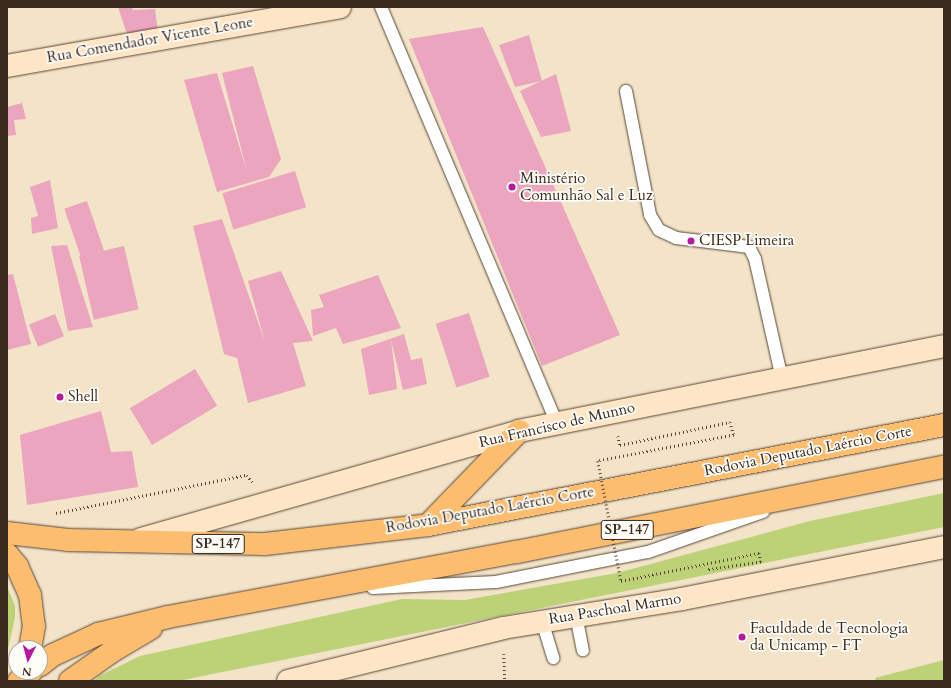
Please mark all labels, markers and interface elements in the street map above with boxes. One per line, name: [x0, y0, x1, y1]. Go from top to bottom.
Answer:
street label: Rua Comendador Vicente Leone: [45, 13, 255, 67]
place label: Ministério Comunhão Sal e Luz: [520, 169, 653, 204]
marker: Ministério Comunhão Sal e Luz: [507, 182, 517, 192]
place label: CIESP Limeira: [699, 232, 794, 250]
marker: CIESP Limeira: [686, 236, 696, 246]
place label: Shell: [68, 388, 98, 406]
marker: Shell: [55, 392, 65, 402]
street label: Rua Francisco de Munno: [477, 398, 637, 452]
street label: Rodovia Deputado Laércio Corte: [703, 422, 913, 480]
street label: Rodovia Deputado Laércio Corte: [384, 483, 596, 537]
road number: SP-147: [600, 518, 654, 542]
road number: SP-147: [191, 532, 245, 556]
street label: Rua Paschoal Marmo: [547, 590, 683, 628]
place label: Faculdade de Tecnologia da Unicamp - FT: [750, 619, 908, 654]
marker: Faculdade de Tecnologia da Unicamp - FT: [737, 632, 747, 642]
north arrow: [8, 640, 48, 680]
text: N: [21, 663, 32, 679]

